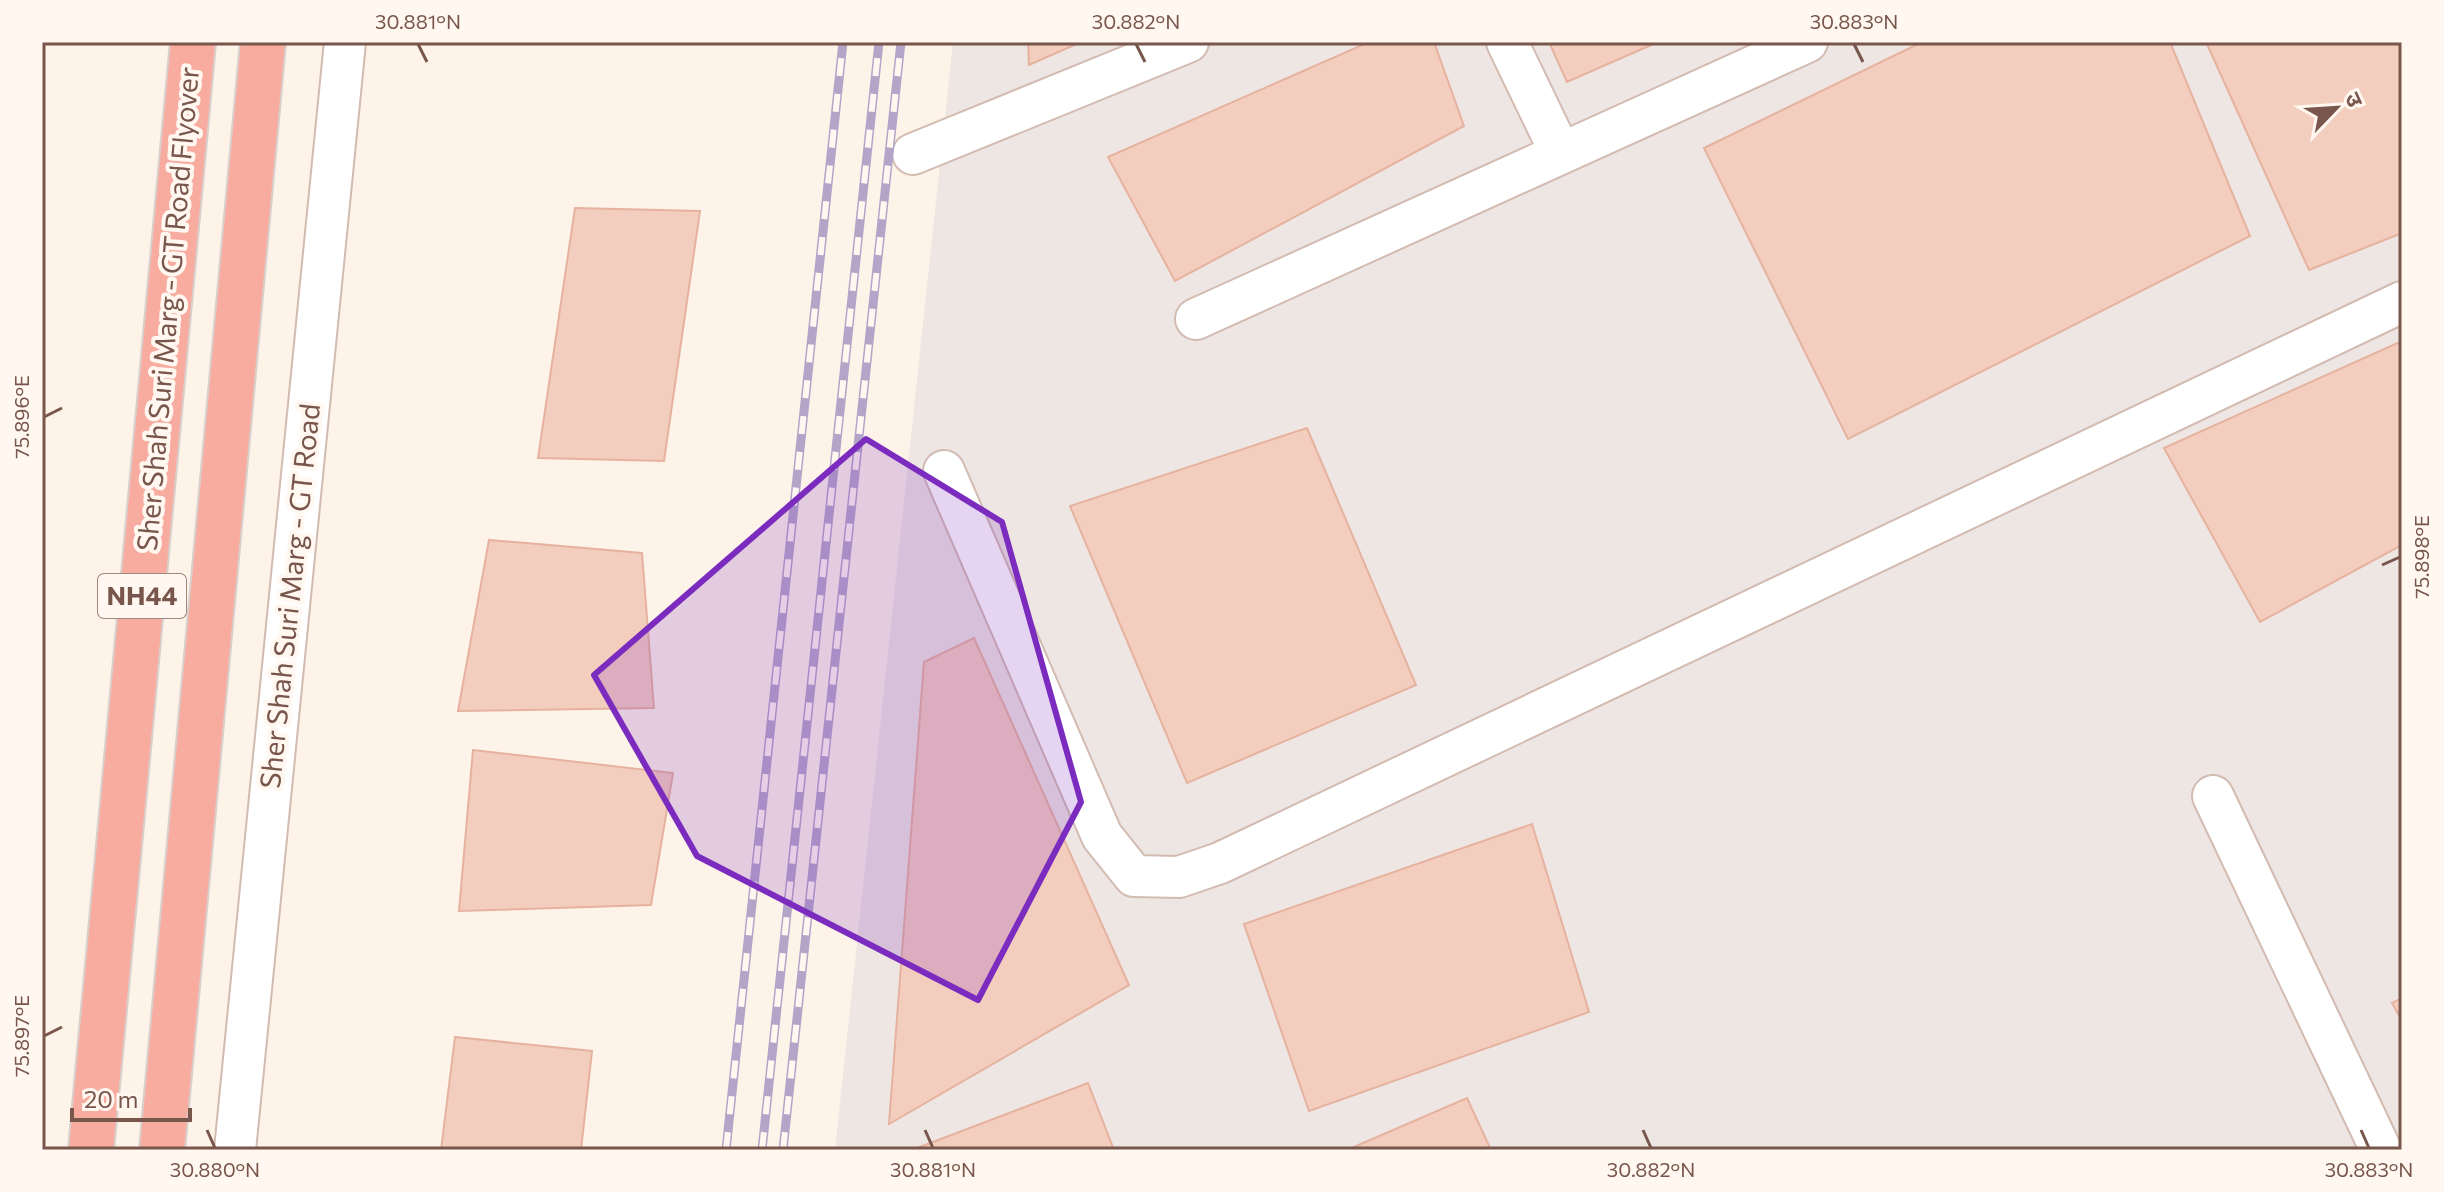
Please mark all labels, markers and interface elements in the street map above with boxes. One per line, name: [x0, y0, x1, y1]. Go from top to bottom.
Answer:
text: 30.881°N: [375, 9, 461, 33]
text: 30.882°N: [1092, 9, 1180, 33]
text: 30.883°N: [1810, 9, 1898, 33]
street label: Sher Shah Suri Marg - GT Road Flyover: [129, 66, 205, 552]
north arrow: [2296, 68, 2376, 148]
text: उ: [2340, 88, 2370, 112]
text: 75.896°E: [9, 375, 33, 459]
street label: Sher Shah Suri Marg - GT Road: [252, 402, 326, 790]
text: 75.898°E: [2409, 515, 2433, 599]
road number: NH44: [98, 574, 186, 618]
text: 75.897°E: [9, 995, 33, 1077]
scale bar: [72, 1072, 190, 1122]
text: 20 m: [84, 1084, 138, 1113]
text: 30.880°N: [170, 1157, 260, 1181]
text: 30.881°N: [890, 1157, 976, 1181]
text: 30.882°N: [1607, 1157, 1695, 1181]
text: 30.883°N: [2325, 1157, 2413, 1181]

